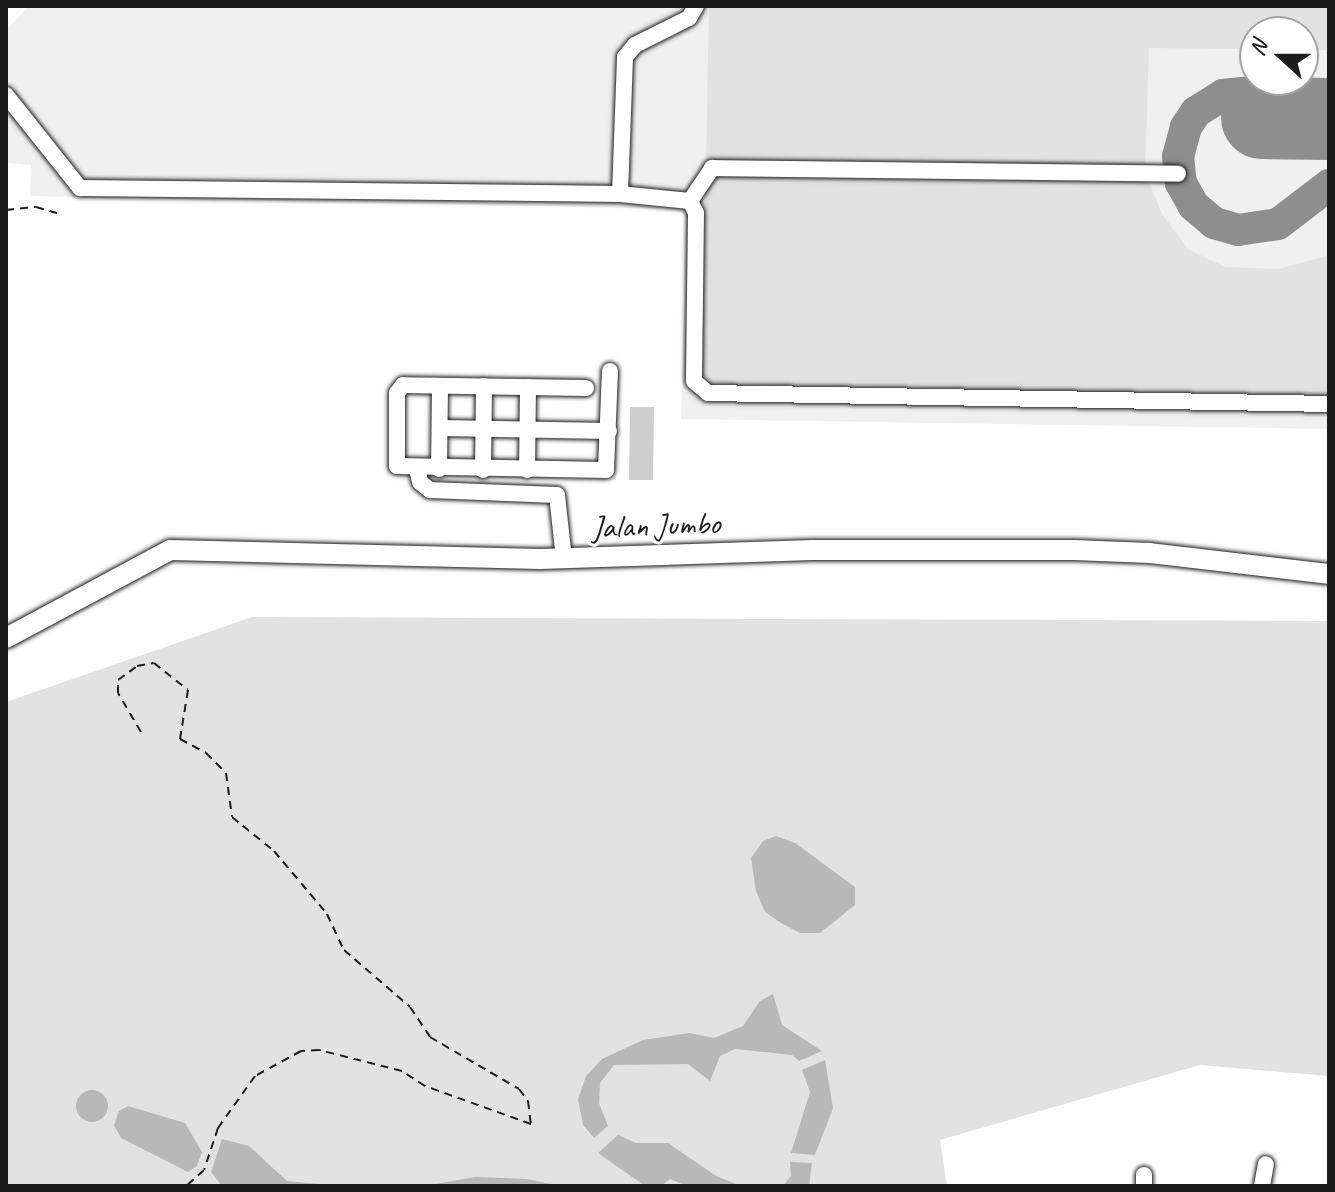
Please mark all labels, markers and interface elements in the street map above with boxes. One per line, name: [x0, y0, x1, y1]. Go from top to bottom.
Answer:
north arrow: [1239, 16, 1319, 96]
text: N: [1243, 37, 1274, 59]
street label: Jalan Jumbo: [591, 505, 721, 547]

